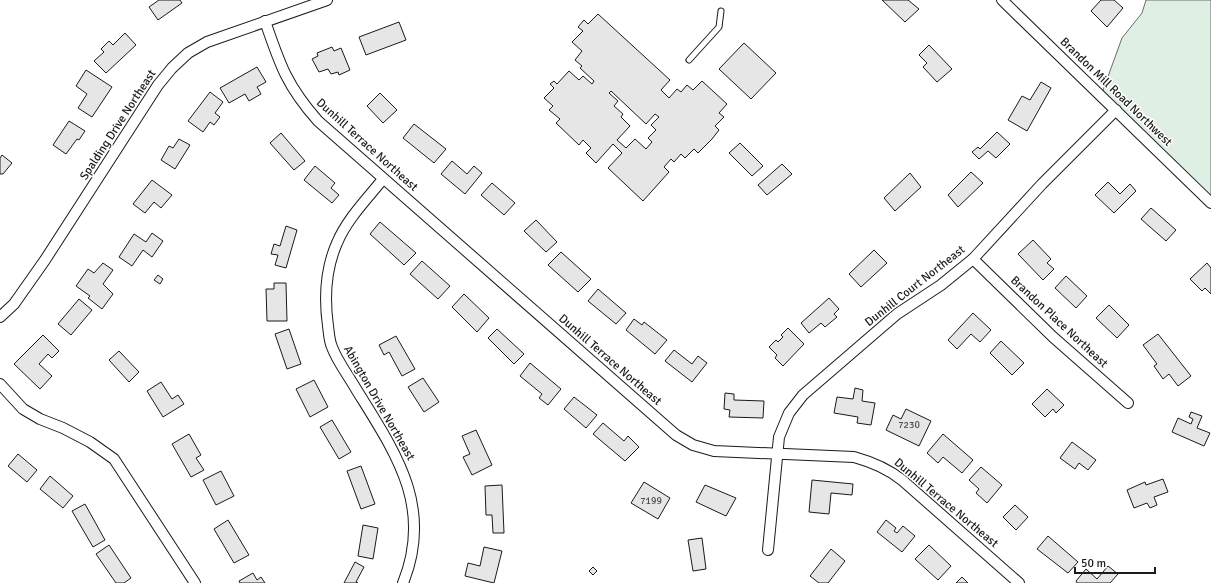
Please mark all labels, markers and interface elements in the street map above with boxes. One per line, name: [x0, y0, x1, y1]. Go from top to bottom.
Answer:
street label: Brandon Mill Road Northwest: [1057, 34, 1175, 150]
street label: Spalding Drive Northeast: [77, 67, 159, 183]
street label: Dunhill Terrace Northeast: [313, 95, 421, 195]
street label: Dunhill Court Northeast: [862, 242, 968, 330]
street label: Brandon Place Northeast: [1007, 273, 1111, 371]
street label: Dunhill Terrace Northeast: [555, 311, 665, 409]
street label: Abington Drive Northeast: [340, 343, 418, 463]
house number: 7230: [898, 419, 920, 431]
street label: Dunhill Terrace Northeast: [891, 455, 1001, 551]
house number: 7199: [640, 495, 662, 507]
scale bar: [1075, 549, 1155, 575]
text: 50 m: [1081, 556, 1106, 571]

